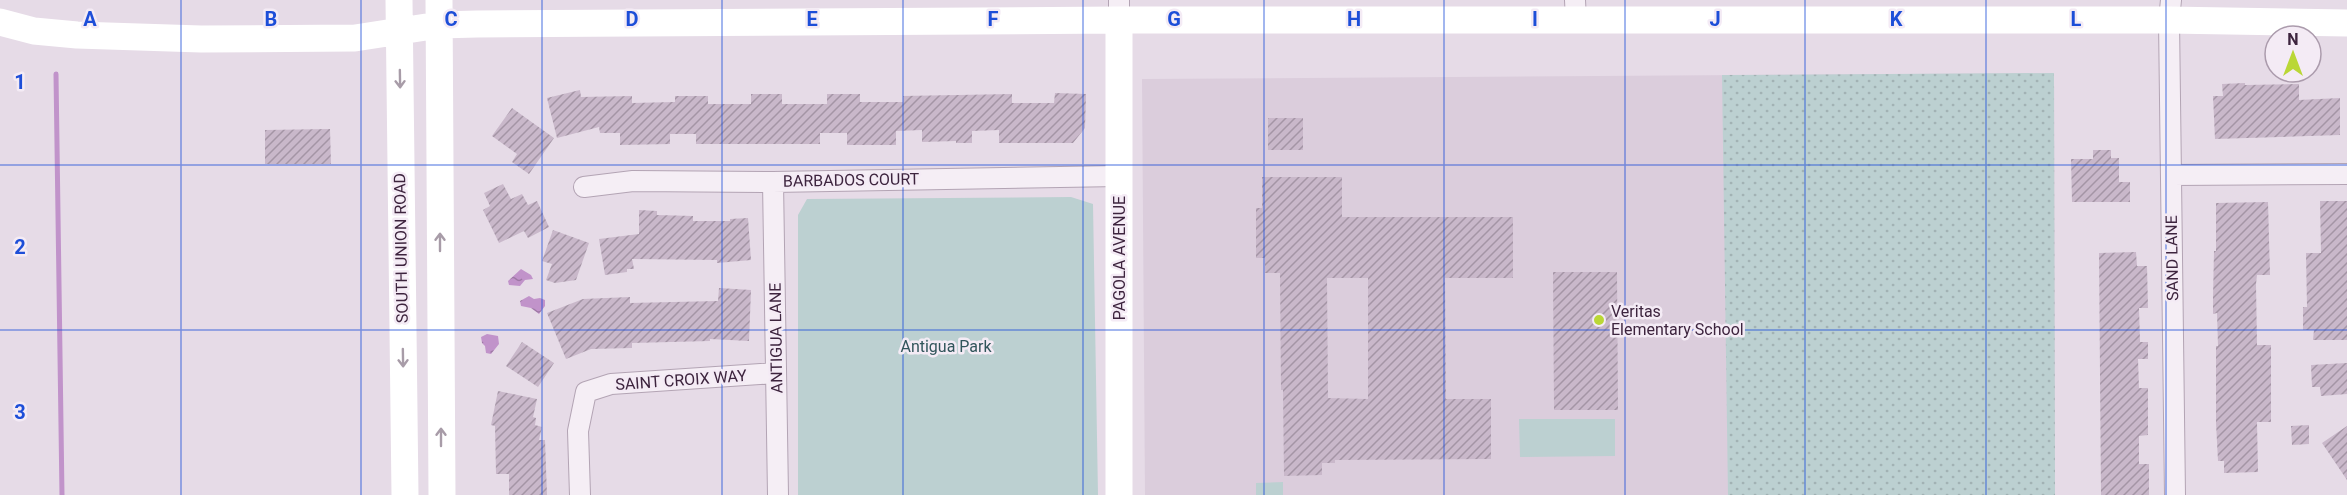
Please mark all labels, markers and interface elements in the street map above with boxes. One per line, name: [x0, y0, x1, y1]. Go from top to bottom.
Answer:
text: A: [83, 7, 97, 31]
text: B: [265, 7, 277, 31]
text: C: [444, 7, 458, 31]
text: D: [626, 7, 639, 31]
text: E: [806, 7, 818, 31]
text: F: [988, 7, 999, 31]
text: G: [1167, 7, 1181, 31]
text: H: [1347, 7, 1361, 31]
text: I: [1532, 7, 1538, 31]
text: J: [1709, 7, 1721, 31]
text: K: [1890, 7, 1903, 31]
text: L: [2071, 7, 2082, 31]
north arrow: [2263, 24, 2323, 84]
text: N: [2287, 30, 2299, 49]
one-way arrow: [394, 69, 406, 89]
text: 1: [14, 70, 26, 94]
street label: BARBADOS COURT: [783, 169, 920, 191]
street label: SOUTH UNION ROAD: [390, 173, 412, 323]
street label: PAGOLA AVENUE: [1110, 196, 1129, 320]
street label: SAND LANE: [2162, 215, 2182, 301]
one-way arrow: [434, 232, 446, 252]
text: 2: [14, 235, 26, 259]
street label: ANTIGUA LANE: [766, 282, 786, 394]
place label: Veritas Elementary School: [1611, 302, 1744, 339]
marker: Veritas Elementary School: [1592, 313, 1606, 327]
park label: Antigua Park: [900, 337, 992, 356]
one-way arrow: [397, 348, 408, 368]
street label: SAINT CROIX WAY: [615, 366, 748, 394]
text: 3: [14, 400, 26, 424]
one-way arrow: [435, 427, 447, 447]

